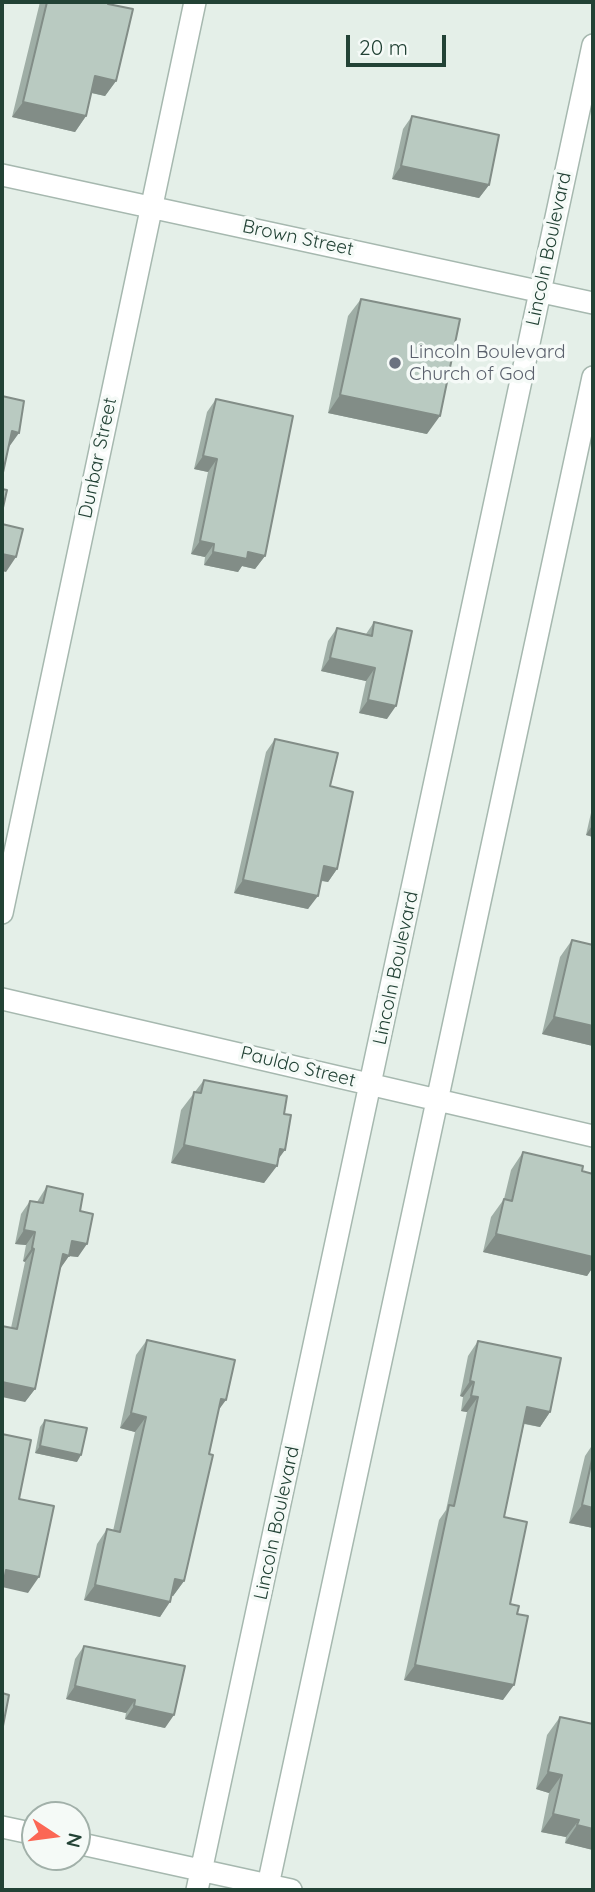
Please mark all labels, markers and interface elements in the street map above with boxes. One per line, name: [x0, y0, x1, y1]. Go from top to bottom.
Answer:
scale bar: [350, 21, 450, 65]
text: 20 m: [359, 34, 408, 60]
street label: Lincoln Boulevard: [522, 170, 576, 328]
street label: Brown Street: [240, 215, 356, 261]
place label: Lincoln Boulevard Church of God: [409, 341, 565, 385]
marker: Lincoln Boulevard Church of God: [387, 355, 403, 371]
street label: Dunbar Street: [74, 396, 122, 520]
street label: Lincoln Boulevard: [369, 889, 423, 1047]
street label: Pauldo Street: [238, 1042, 358, 1092]
street label: Lincoln Boulevard: [250, 1444, 304, 1602]
north arrow: [21, 1801, 91, 1871]
text: N: [61, 1831, 88, 1850]

